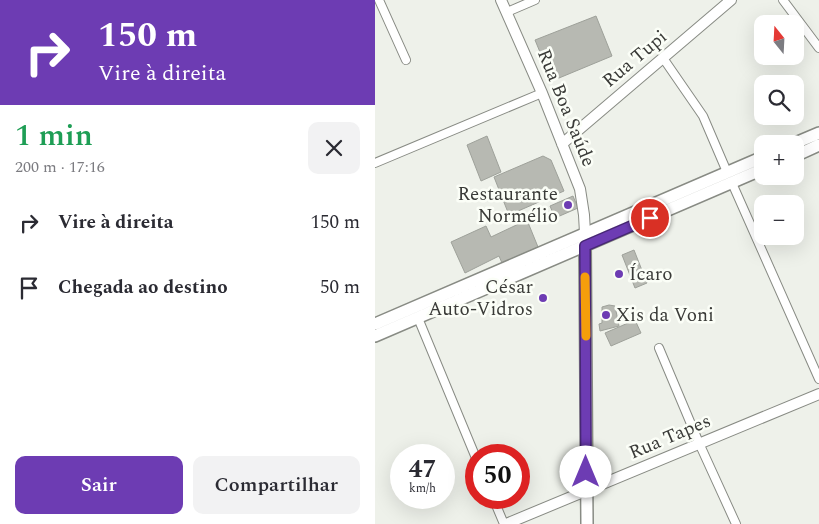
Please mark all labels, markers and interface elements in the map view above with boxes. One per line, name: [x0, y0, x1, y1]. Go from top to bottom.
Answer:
text: 150 m: [98, 9, 197, 62]
north arrow: [754, 15, 804, 65]
map controls: [754, 15, 804, 245]
icon: right: [15, 20, 80, 85]
street label: Rua Tupi: [596, 23, 674, 95]
street label: Rua Boa Saúde: [529, 45, 603, 171]
text: Vire à direita: [98, 57, 226, 90]
button: search: [754, 75, 804, 125]
text: 1 min: [15, 113, 93, 159]
button: close: [308, 122, 360, 174]
button: +: [754, 135, 804, 185]
text: 200 m · 17:16: [15, 155, 105, 179]
place label: Restaurante Normélio: [458, 180, 558, 231]
button: −: [754, 195, 804, 245]
pin: [629, 197, 671, 239]
marker: Restaurante Normélio: [562, 199, 574, 211]
icon: arrive: [636, 204, 664, 232]
text: Vire à direita: [58, 208, 174, 237]
text: 150 m: [310, 208, 360, 237]
icon: right: [15, 209, 43, 237]
place label: Ícaro: [629, 260, 673, 289]
marker: Ícaro: [613, 268, 625, 280]
text: Chegada ao destino: [58, 273, 228, 302]
text: 50 m: [320, 273, 360, 302]
place label: César Auto-Vidros: [428, 273, 533, 324]
icon: arrive: [15, 274, 43, 302]
marker: César Auto-Vidros: [537, 292, 549, 304]
place label: Xis da Voni: [616, 301, 714, 330]
marker: Xis da Voni: [600, 309, 612, 321]
street label: Rua Tapes: [624, 407, 716, 467]
speed limit sign: 50: [465, 444, 530, 509]
position arrow: [559, 445, 611, 497]
text: 47: [408, 451, 437, 489]
button: Sair: [15, 456, 183, 514]
button: Compartilhar: [193, 456, 360, 514]
text: km/h: [409, 479, 436, 498]

